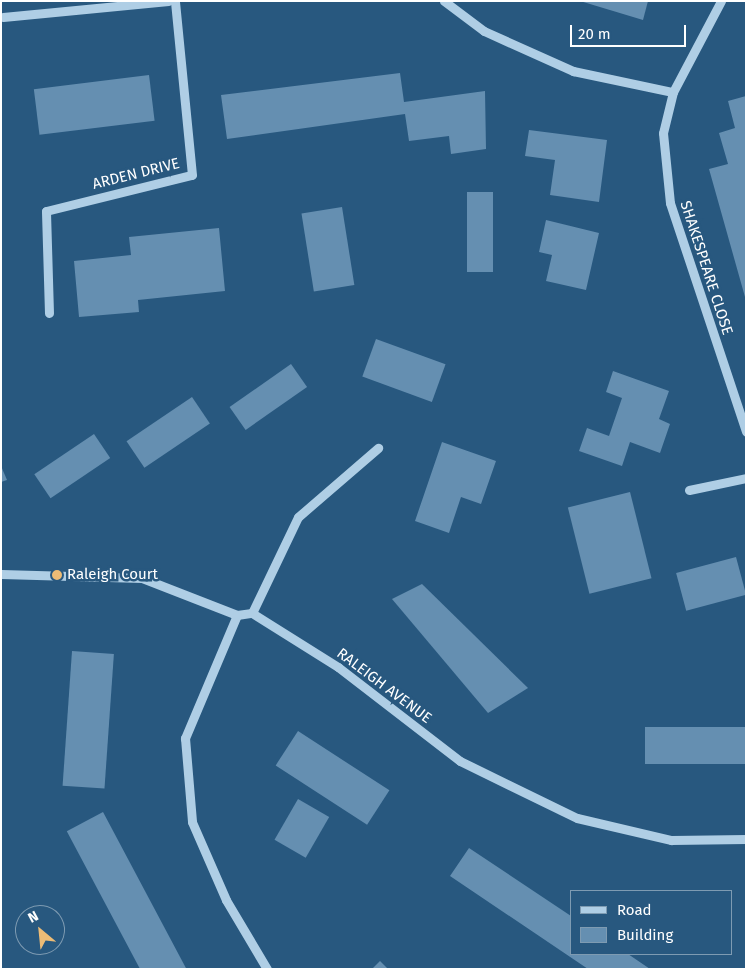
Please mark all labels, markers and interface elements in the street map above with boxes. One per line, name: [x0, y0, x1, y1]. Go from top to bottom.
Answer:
scale bar: [572, 15, 688, 47]
text: 20 m: [578, 25, 611, 43]
street label: ARDEN DRIVE: [91, 154, 181, 194]
street label: SHAKESPEARE CLOSE: [676, 199, 736, 337]
place label: Raleigh Court: [67, 566, 158, 584]
marker: Raleigh Court: [51, 569, 63, 581]
street label: RALEIGH AVENUE: [333, 644, 435, 728]
legend: [570, 890, 732, 955]
text: Road: [617, 901, 652, 919]
north arrow: [15, 905, 65, 955]
text: N: [25, 908, 41, 927]
text: Building: [617, 926, 673, 944]

